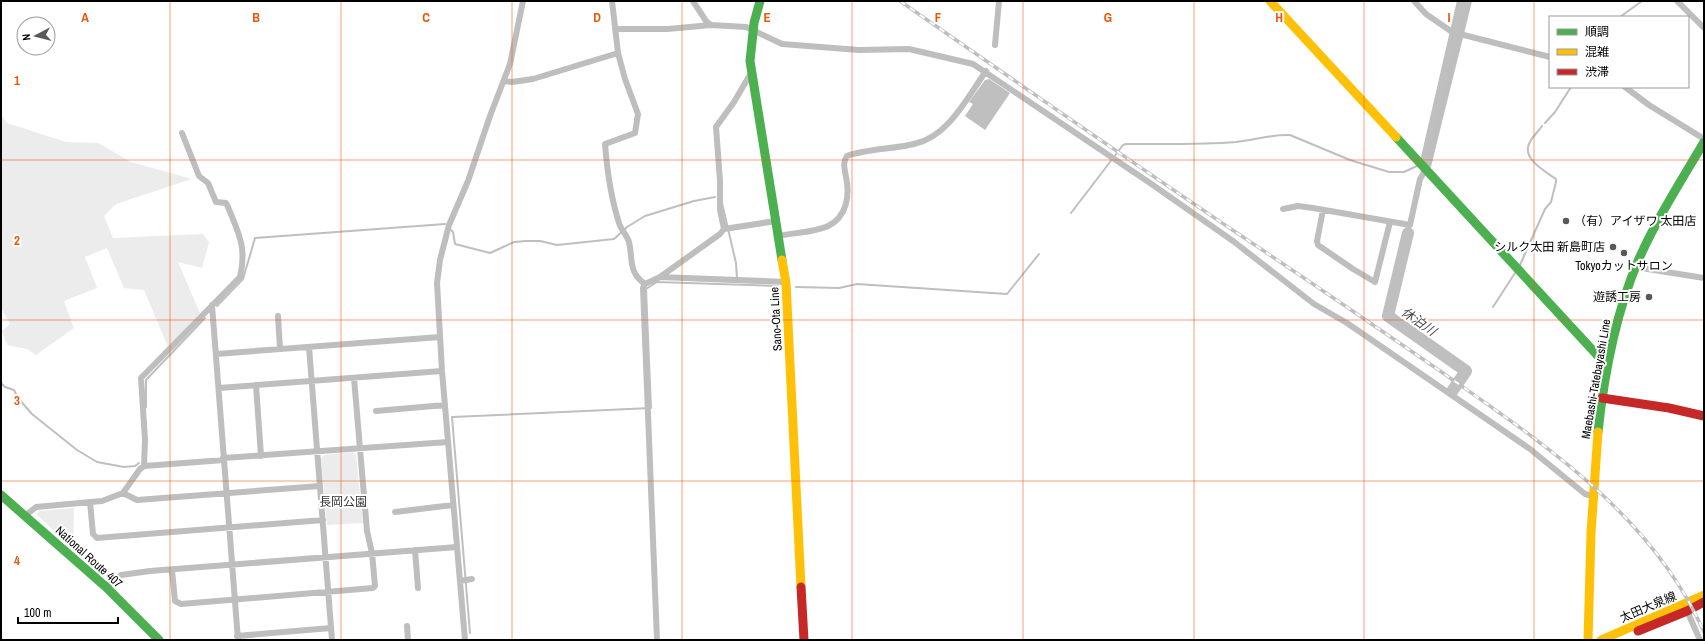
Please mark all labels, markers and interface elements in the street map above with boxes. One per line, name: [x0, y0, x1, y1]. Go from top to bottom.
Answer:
text: A: [81, 9, 89, 26]
text: B: [252, 9, 260, 26]
text: C: [422, 9, 430, 26]
text: D: [593, 9, 601, 26]
text: E: [763, 9, 771, 26]
text: F: [935, 9, 942, 26]
text: G: [1104, 9, 1112, 26]
text: H: [1275, 9, 1283, 26]
text: I: [1448, 9, 1451, 26]
north arrow: [16, 16, 56, 56]
legend: [1549, 16, 1689, 88]
text: 順調: [1585, 24, 1609, 40]
text: N: [19, 33, 33, 41]
text: 混雑: [1585, 44, 1609, 60]
text: 渋滞: [1585, 64, 1609, 80]
text: 1: [14, 72, 20, 89]
place label: （有）アイザワ 太田店: [1574, 213, 1696, 229]
marker: （有）アイザワ 太田店: [1561, 216, 1571, 226]
text: 2: [14, 232, 20, 249]
place label: シルク太田 新島町店: [1494, 239, 1605, 255]
marker: シルク太田 新島町店: [1608, 242, 1618, 252]
marker: Tokyoカットサロン: [1619, 248, 1629, 258]
place label: Tokyoカットサロン: [1575, 258, 1673, 274]
street label: Sano-Ota Line: [766, 287, 786, 351]
place label: 遊誘工房: [1593, 289, 1641, 305]
marker: 遊誘工房: [1644, 292, 1654, 302]
water label: 休泊川: [1398, 303, 1441, 341]
street label: Maebashi-Tatebayashi Line: [1578, 318, 1614, 440]
text: 3: [14, 392, 20, 409]
park label: 長岡公園: [319, 494, 367, 510]
street label: National Route 407: [52, 523, 126, 592]
text: 4: [14, 552, 20, 569]
street label: 太田大泉線: [1617, 588, 1679, 626]
scale bar: [18, 599, 118, 625]
text: 100 m: [24, 605, 51, 621]

